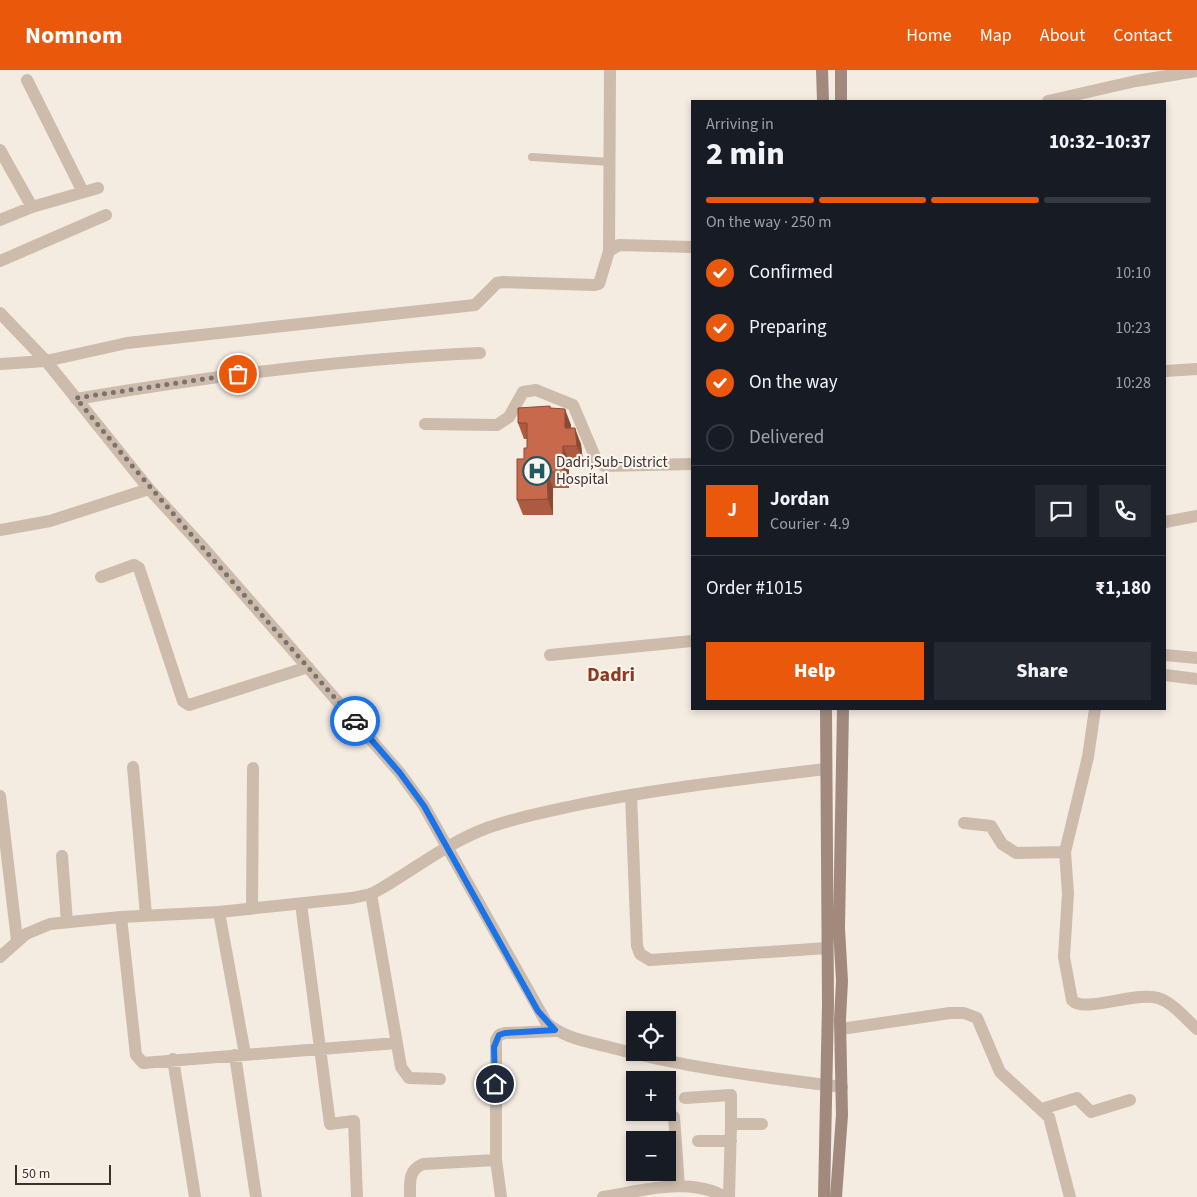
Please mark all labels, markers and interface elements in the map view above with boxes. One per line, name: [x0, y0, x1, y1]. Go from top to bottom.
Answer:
text: Nomnom: [25, 18, 122, 53]
text: Home: [906, 23, 952, 48]
text: Map: [980, 23, 1012, 48]
text: About: [1040, 23, 1085, 48]
text: Contact: [1113, 23, 1172, 48]
text: Arriving in: [706, 113, 774, 135]
text: 10:32–10:37: [1049, 129, 1151, 156]
text: 2 min: [706, 131, 785, 177]
text: On the way · 250 m: [706, 211, 831, 233]
icon: check: [706, 259, 734, 287]
text: Confirmed: [749, 259, 833, 286]
text: 10:10: [1115, 262, 1151, 284]
icon: check: [706, 314, 734, 342]
text: Preparing: [749, 314, 827, 341]
text: 10:23: [1115, 317, 1151, 339]
pin: [217, 353, 259, 395]
icon: bag: [224, 360, 252, 388]
icon: check: [706, 369, 734, 397]
text: On the way: [749, 369, 838, 396]
text: 10:28: [1115, 372, 1151, 394]
text: Delivered: [749, 424, 824, 451]
place label: Dadri,Sub-District Hospital: [556, 452, 668, 490]
hospital icon: Dadri,Sub-District Hospital: [522, 456, 552, 486]
button: chat: [1035, 485, 1087, 537]
button: phone: [1099, 485, 1151, 537]
text: Jordan: [770, 486, 829, 513]
text: J: [727, 497, 737, 524]
text: Courier · 4.9: [770, 513, 850, 535]
text: Order #1015: [706, 575, 803, 602]
text: ₹1,180: [1095, 575, 1151, 602]
button: Help: [706, 642, 924, 700]
button: Share: [934, 642, 1151, 700]
district label: Dadri: [587, 661, 635, 689]
courier: [330, 696, 380, 746]
icon: car: [341, 707, 369, 735]
map controls: [626, 1011, 676, 1181]
button: locate: [626, 1011, 676, 1061]
pin: [474, 1063, 516, 1105]
icon: home: [481, 1070, 509, 1098]
button: +: [626, 1071, 676, 1121]
button: −: [626, 1131, 676, 1181]
scale bar: [15, 1162, 111, 1185]
text: 50 m: [22, 1164, 50, 1184]

